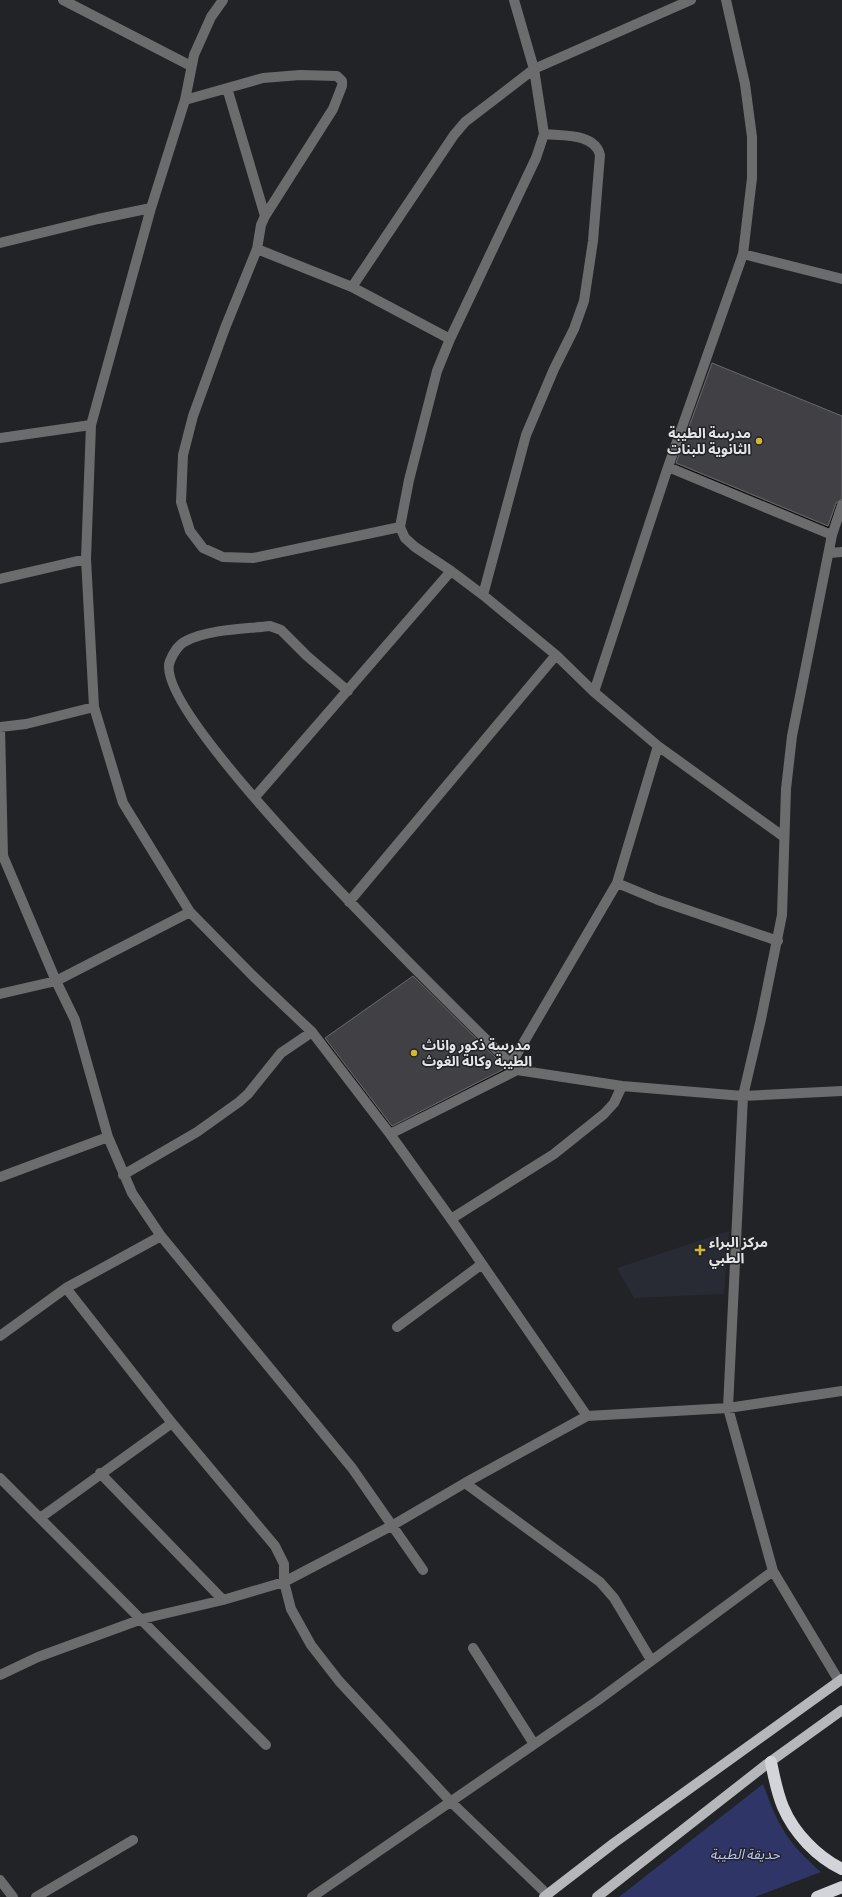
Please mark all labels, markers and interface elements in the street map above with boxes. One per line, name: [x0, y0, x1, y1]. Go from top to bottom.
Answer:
place label: مدرسة الطيبة الثانوية للبنات: [667, 425, 751, 457]
marker: مدرسة الطيبة الثانوية للبنات: [754, 436, 764, 446]
place label: مدرسة ذكور واناث الطيبة وكالة الغوث: [422, 1037, 532, 1069]
marker: مدرسة ذكور واناث الطيبة وكالة الغوث: [409, 1048, 419, 1058]
place label: مركز البراء الطبي: [709, 1234, 768, 1269]
marker: مركز البراء الطبي: [694, 1244, 706, 1256]
park label: حديقة الطيبة: [710, 1846, 781, 1862]

